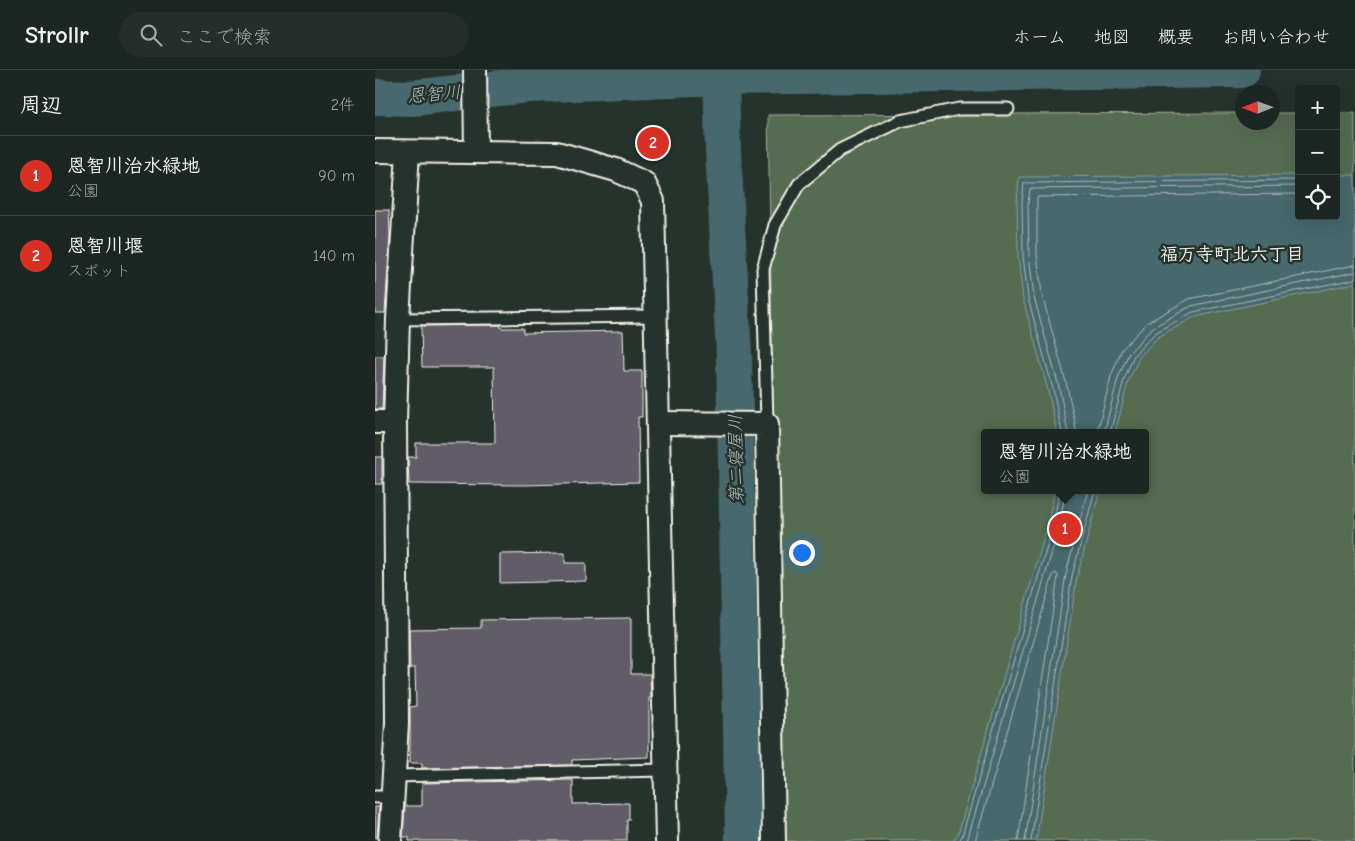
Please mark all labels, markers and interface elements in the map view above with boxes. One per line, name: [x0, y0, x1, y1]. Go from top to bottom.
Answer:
search box: [119, 12, 469, 57]
text: Strollr: [25, 21, 89, 49]
icon: search: [137, 21, 165, 49]
text: ここで検索: [177, 26, 272, 48]
text: ホーム: [1013, 27, 1066, 48]
text: 地図: [1094, 27, 1130, 48]
text: 概要: [1158, 27, 1194, 48]
text: お問い合わせ: [1222, 27, 1330, 48]
water label: 恩智川: [406, 82, 462, 107]
north arrow: [1235, 85, 1280, 130]
map controls: [1295, 85, 1340, 220]
button: +: [1295, 85, 1340, 130]
text: 周辺: [20, 93, 62, 117]
text: 2件: [331, 96, 355, 114]
pin: 2: [637, 124, 669, 162]
button: −: [1295, 130, 1340, 175]
text: 恩智川治水緑地: [67, 155, 200, 177]
text: 1: [33, 167, 39, 185]
text: 90 m: [318, 167, 355, 185]
button: locate: [1295, 175, 1340, 220]
text: 公園: [67, 182, 99, 200]
text: 恩智川堰: [67, 235, 143, 257]
district label: 福万寺町北六丁目: [1160, 244, 1304, 265]
text: 2: [32, 247, 40, 265]
text: 140 m: [313, 247, 355, 265]
text: スポット: [67, 262, 131, 280]
water label: 第二寝屋川: [725, 414, 748, 504]
popup: [981, 429, 1149, 494]
text: 恩智川治水緑地: [998, 441, 1132, 463]
text: 公園: [998, 468, 1031, 486]
pin: 1: [1049, 510, 1081, 548]
your location: [789, 540, 815, 566]

